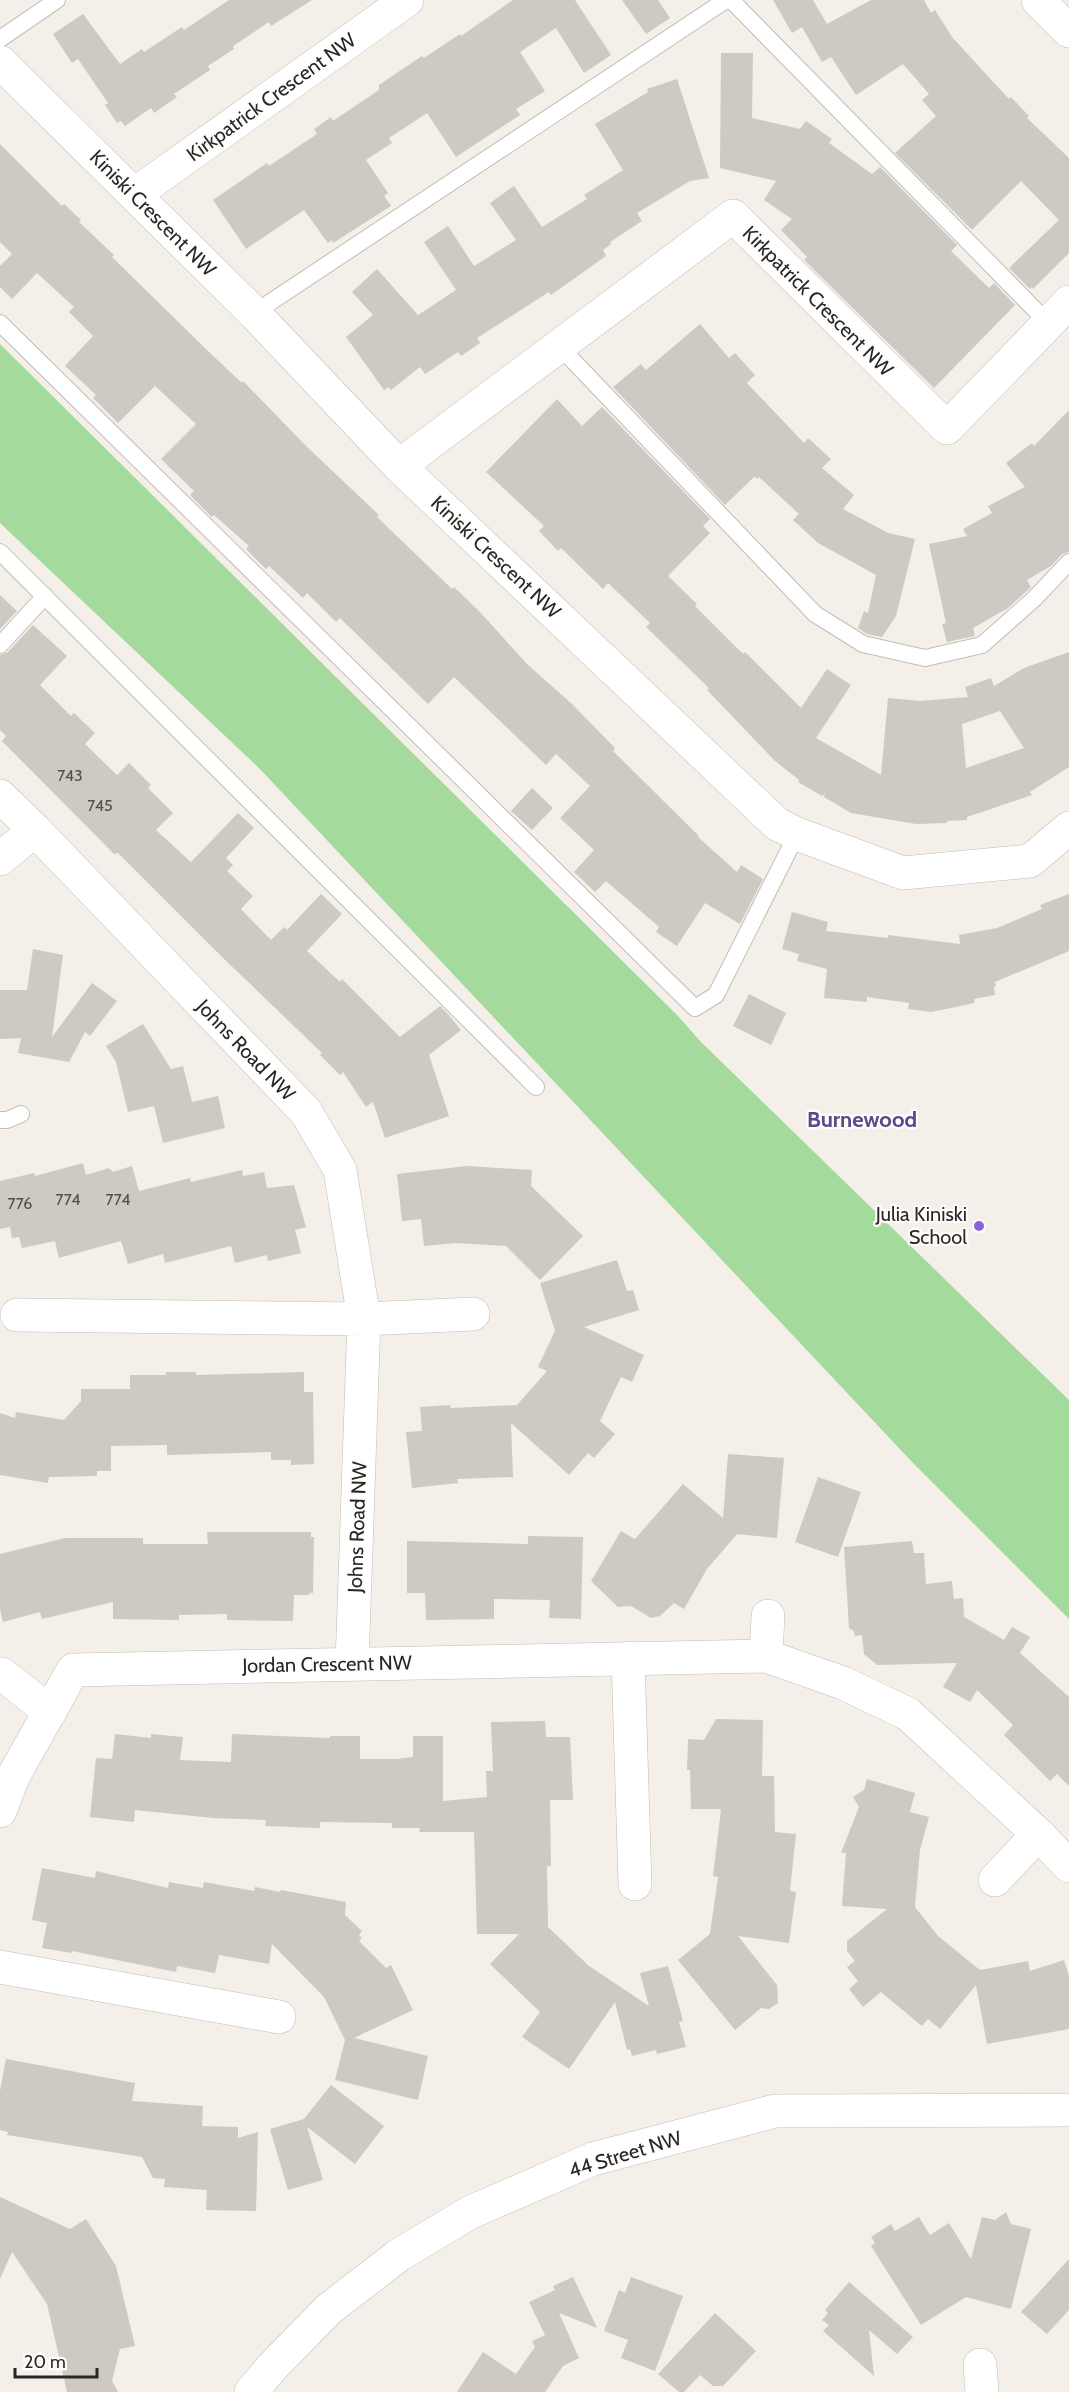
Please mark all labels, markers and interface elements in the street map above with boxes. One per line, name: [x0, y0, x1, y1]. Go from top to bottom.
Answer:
street label: Kirkpatrick Crescent NW: [182, 28, 360, 166]
street label: Kiniski Crescent NW: [85, 145, 221, 281]
street label: Kirkpatrick Crescent NW: [738, 221, 898, 381]
street label: Kiniski Crescent NW: [426, 491, 566, 623]
house number: 743: [57, 766, 83, 785]
house number: 745: [87, 796, 113, 815]
street label: Johns Road NW: [191, 994, 300, 1106]
district label: Burnewood: [807, 1106, 917, 1133]
house number: 774: [56, 1190, 80, 1209]
house number: 774: [106, 1190, 130, 1209]
house number: 776: [8, 1194, 32, 1213]
place label: Julia Kiniski School: [875, 1202, 967, 1249]
marker: Julia Kiniski School: [972, 1219, 986, 1233]
street label: Johns Road NW: [343, 1461, 371, 1594]
street label: Jordan Crescent NW: [241, 1651, 412, 1677]
street label: 44 Street NW: [566, 2125, 684, 2183]
scale bar: [15, 2341, 98, 2379]
text: 20 m: [24, 2351, 66, 2373]

